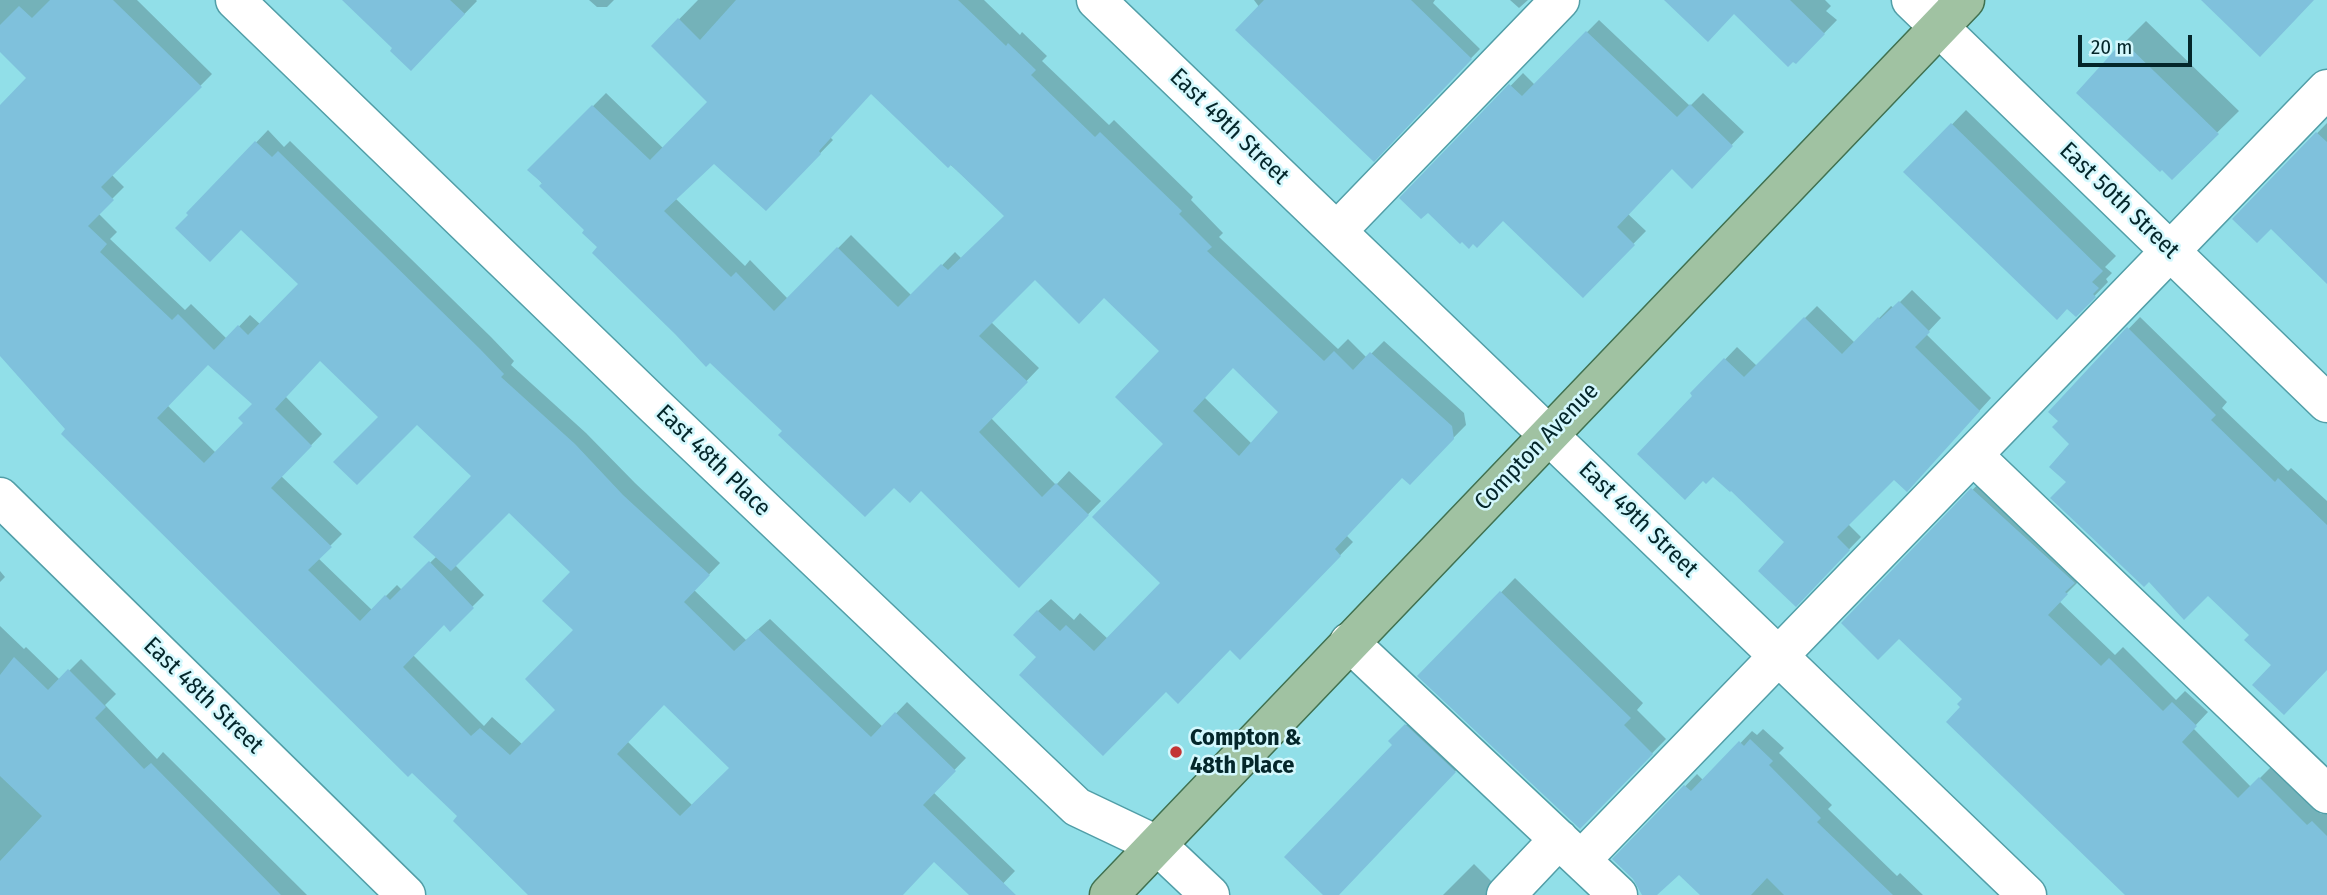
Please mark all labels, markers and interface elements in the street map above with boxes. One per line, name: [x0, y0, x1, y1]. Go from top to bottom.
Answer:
scale bar: [2082, 21, 2196, 65]
text: 20 m: [2091, 34, 2132, 60]
street label: East 49th Street: [1164, 63, 1294, 191]
street label: East 50th Street: [2053, 137, 2185, 265]
street label: Compton Avenue: [1469, 377, 1605, 517]
street label: East 48th Place: [650, 399, 776, 523]
street label: East 49th Street: [1573, 456, 1703, 584]
street label: East 48th Street: [137, 632, 269, 760]
place label: Compton & 48th Place: [1190, 724, 1301, 780]
marker: Compton & 48th Place: [1168, 744, 1184, 760]

